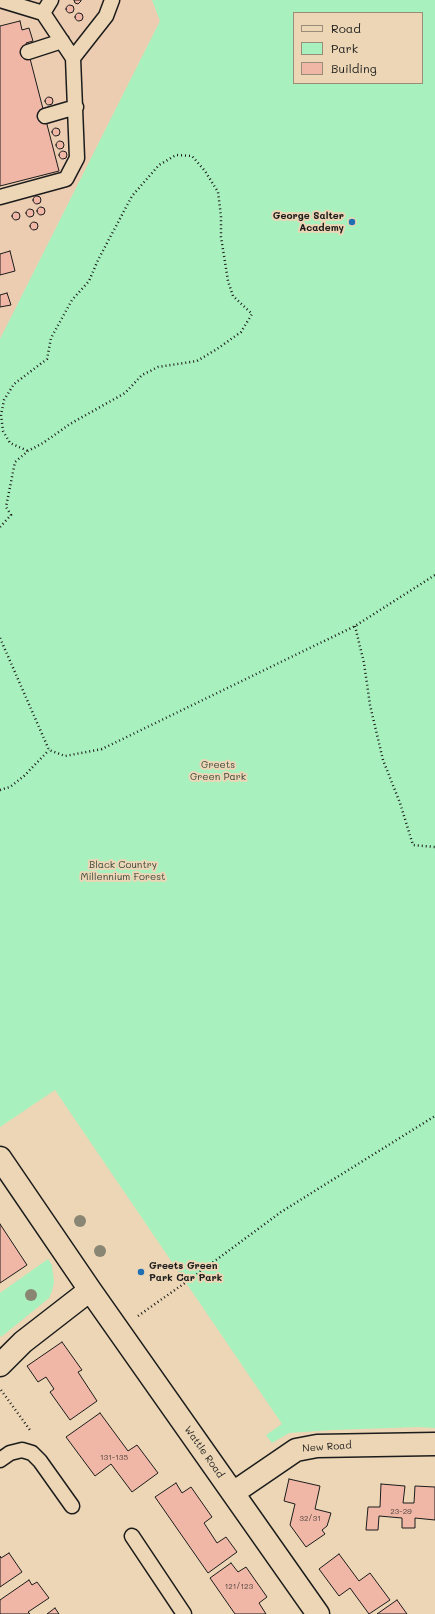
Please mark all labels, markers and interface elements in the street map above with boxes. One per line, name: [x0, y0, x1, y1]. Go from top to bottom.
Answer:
legend: [293, 12, 423, 84]
text: Road: [331, 20, 361, 36]
text: Park: [331, 40, 358, 56]
text: Building: [331, 60, 377, 76]
place label: George Salter Academy: [273, 210, 344, 234]
marker: George Salter Academy: [347, 217, 357, 227]
park label: Greets Green Park: [190, 759, 246, 782]
park label: Black Country Millennium Forest: [80, 859, 166, 882]
place label: Greets Green Park Car Park: [149, 1260, 222, 1284]
marker: Greets Green Park Car Park: [136, 1267, 146, 1277]
street label: Wattle Road: [182, 1424, 226, 1480]
street label: New Road: [302, 1439, 352, 1455]
house number: 131-135: [100, 1453, 128, 1463]
house number: 23-29: [390, 1507, 412, 1517]
house number: 32/31: [299, 1514, 321, 1524]
house number: 121/123: [225, 1582, 253, 1592]

